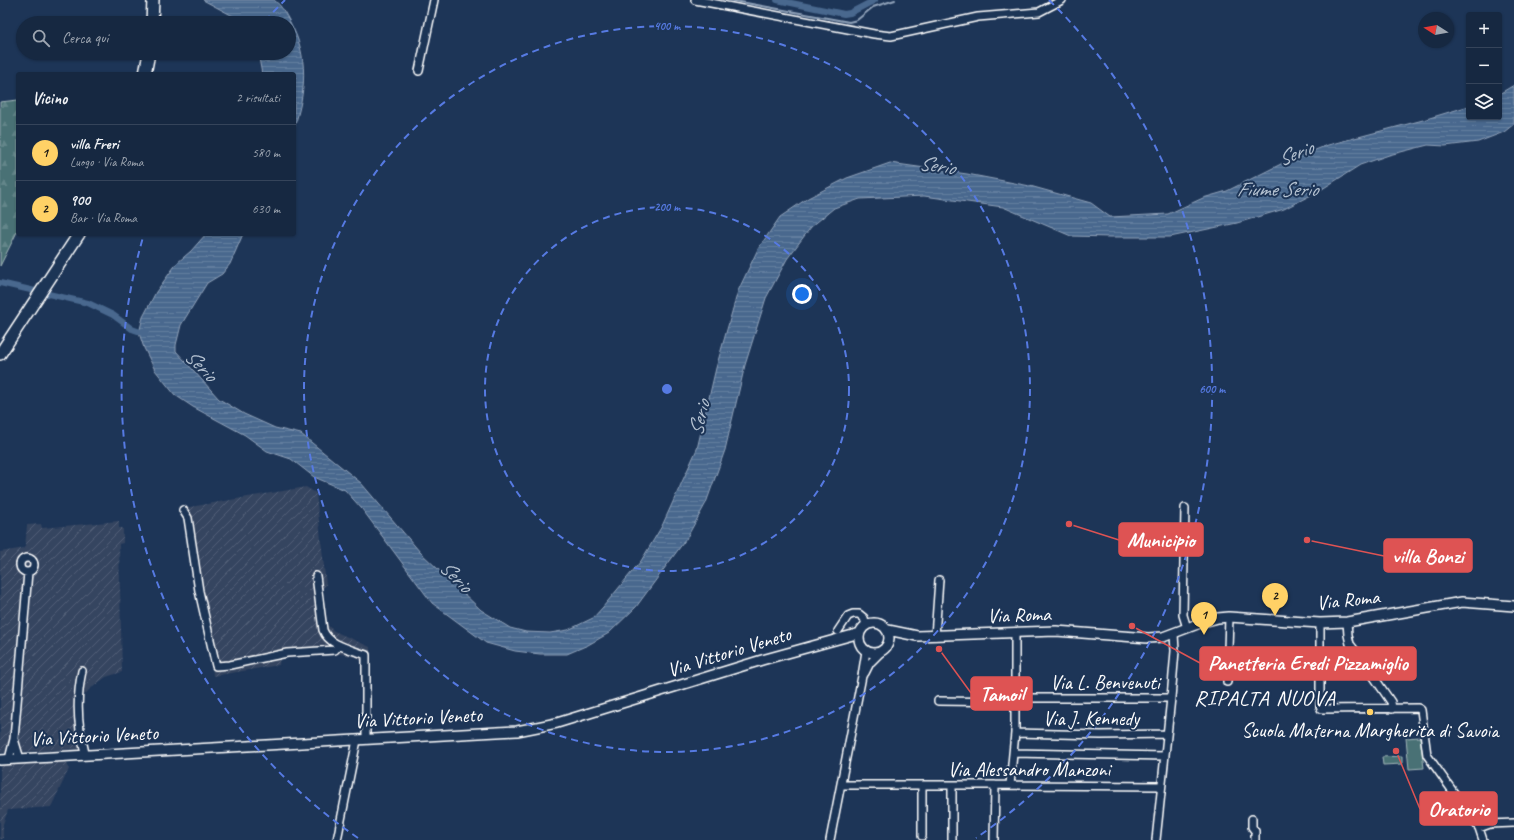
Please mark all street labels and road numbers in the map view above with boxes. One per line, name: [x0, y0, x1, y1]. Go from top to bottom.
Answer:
street label: Via Roma: [1315, 584, 1382, 616]
street label: Via Roma: [987, 601, 1052, 629]
street label: Via Vittorio Veneto: [664, 621, 795, 683]
street label: Via L. Benvenuti: [1050, 670, 1162, 695]
street label: Via Vittorio Veneto: [353, 702, 483, 734]
street label: Via J. Kennedy: [1043, 706, 1141, 731]
street label: Via Vittorio Veneto: [29, 720, 159, 752]
street label: Via Alessandro Manzoni: [948, 757, 1112, 782]

